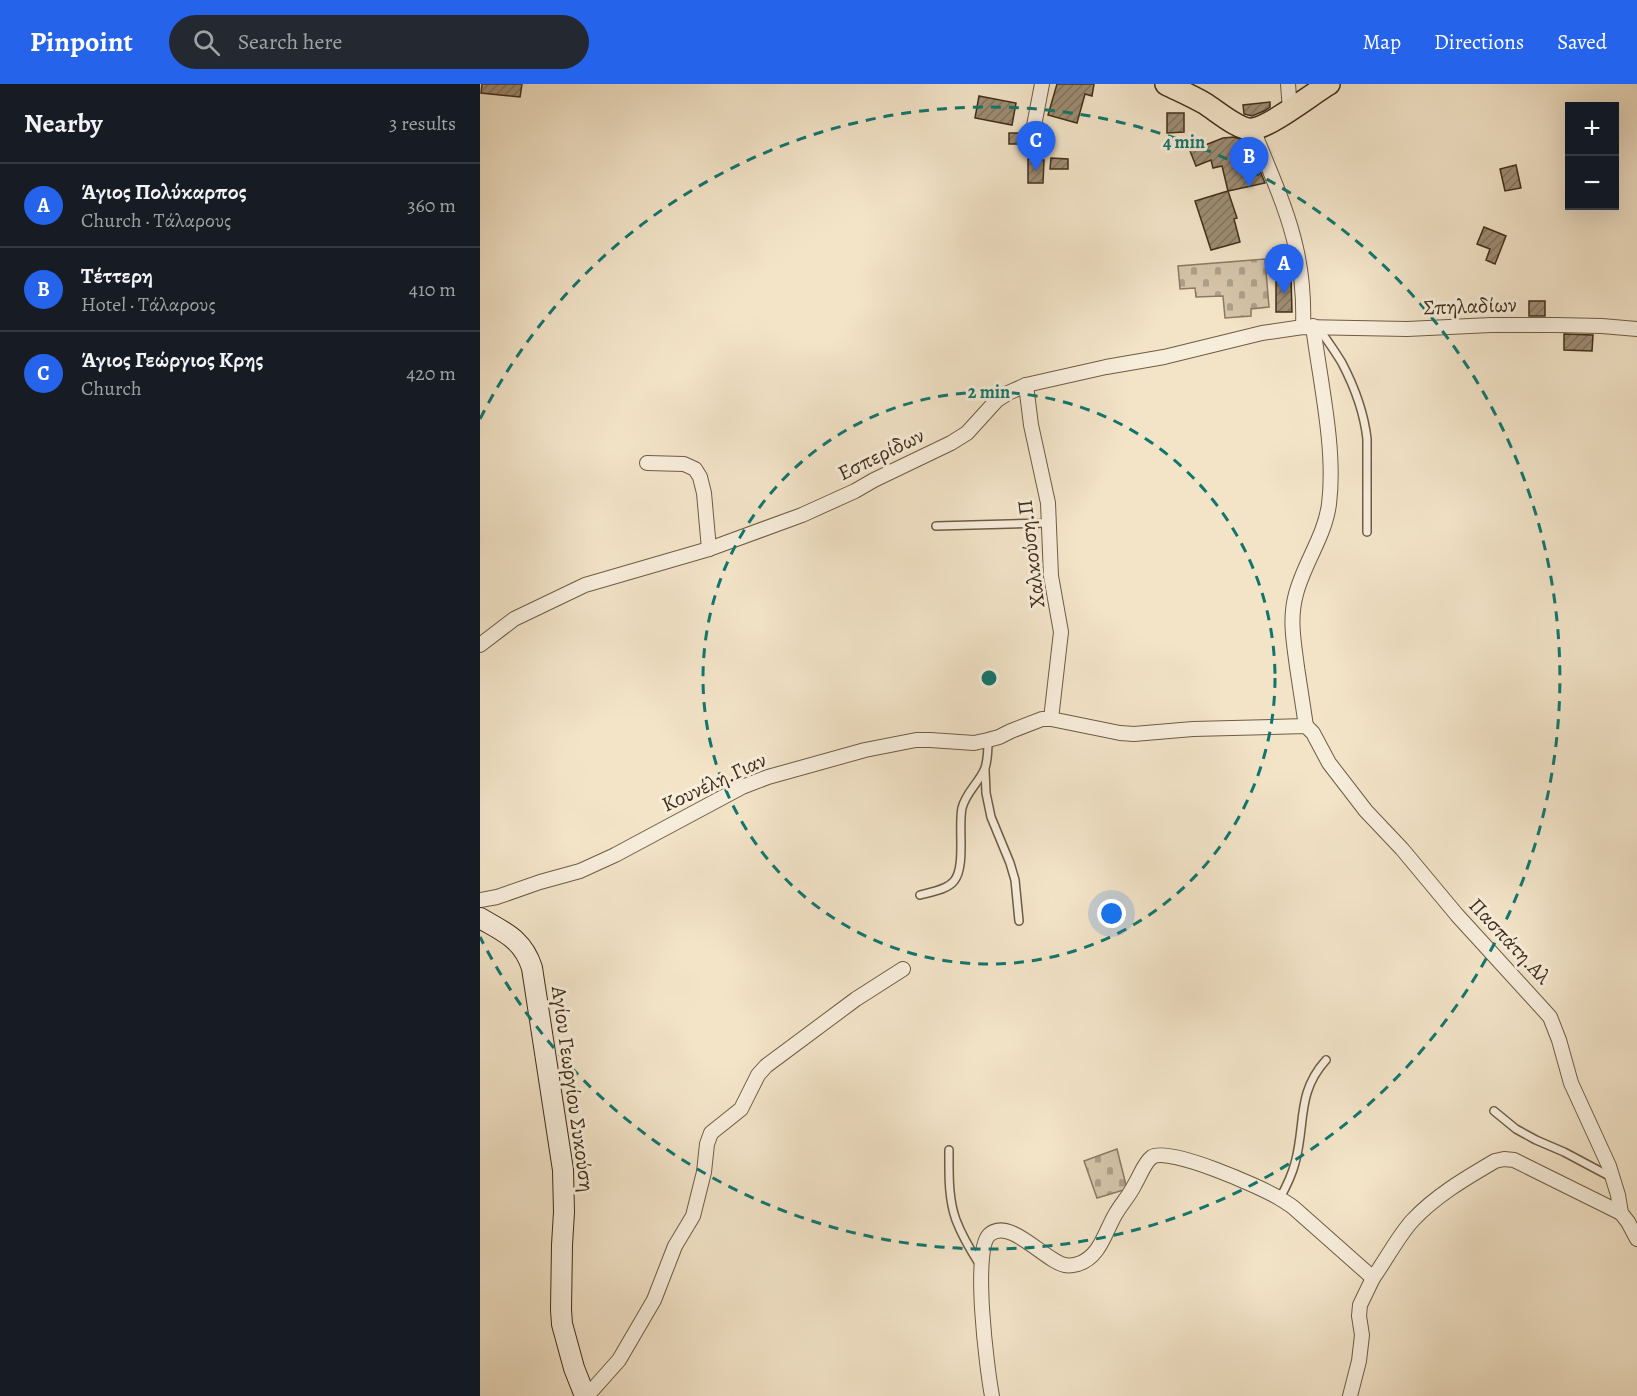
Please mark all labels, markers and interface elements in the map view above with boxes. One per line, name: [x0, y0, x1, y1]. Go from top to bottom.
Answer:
search box: [169, 15, 589, 69]
text: Pinpoint: [30, 23, 133, 61]
icon: search: [190, 26, 223, 59]
text: Search here: [238, 27, 342, 57]
text: Map: [1363, 28, 1401, 56]
text: Directions: [1434, 28, 1524, 56]
text: Saved: [1557, 28, 1607, 56]
map controls: [1565, 102, 1619, 210]
button: +: [1565, 102, 1619, 156]
text: Nearby: [24, 106, 103, 141]
text: 3 results: [389, 110, 456, 137]
pin: C: [1016, 122, 1056, 171]
text: 4 min: [1163, 130, 1205, 154]
pin: B: [1230, 138, 1268, 187]
button: −: [1565, 156, 1619, 210]
text: Άγιος Πολύκαρπος: [81, 177, 247, 207]
text: A: [37, 192, 50, 219]
text: 360 m: [407, 192, 456, 219]
text: Church · Τάλαρους: [81, 207, 231, 234]
pin: A: [1264, 244, 1304, 294]
text: Τέττερη: [81, 261, 153, 291]
text: B: [37, 276, 50, 303]
text: 410 m: [409, 276, 456, 303]
street label: Σπηλαδίων: [1423, 290, 1517, 322]
text: Hotel · Τάλαρους: [81, 291, 216, 318]
text: Άγιος Γεώργιος Κρης: [81, 345, 264, 375]
text: C: [37, 360, 50, 387]
text: 420 m: [406, 360, 456, 387]
text: Church: [81, 375, 142, 402]
text: 2 min: [968, 380, 1010, 404]
street label: Εσπερίδων: [833, 421, 929, 487]
street label: Χαλκούση.Π: [1010, 498, 1052, 610]
centre of rings: [979, 668, 999, 688]
street label: Κουνέλη.Γιαν: [657, 745, 771, 818]
street label: Πασπάτη.Αλ: [1463, 892, 1558, 991]
your location: [1097, 899, 1126, 928]
street label: Αγίου Γεωργίου Συκούση: [545, 983, 601, 1194]

